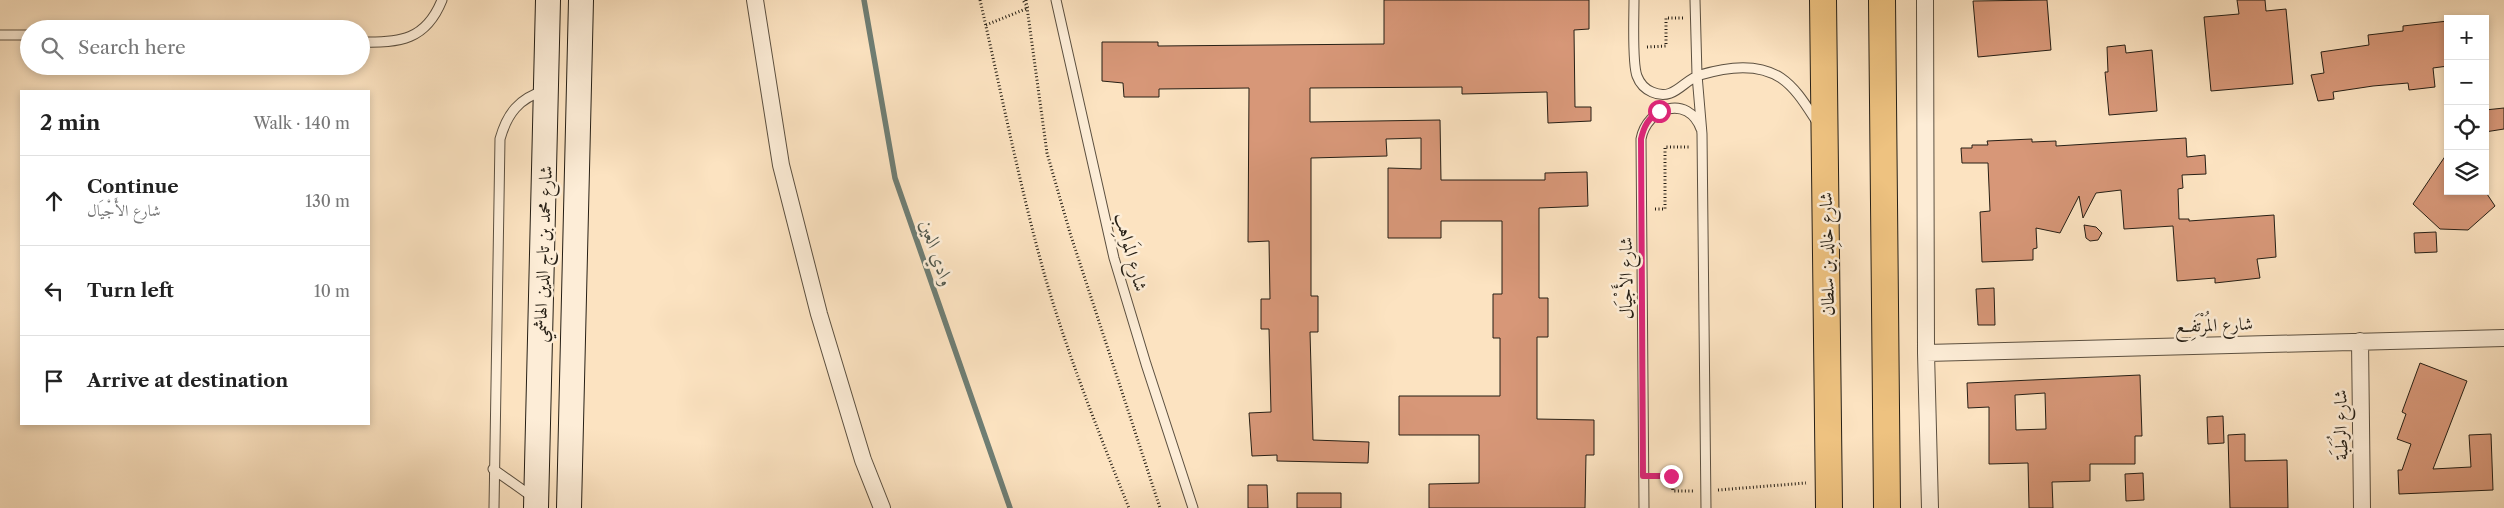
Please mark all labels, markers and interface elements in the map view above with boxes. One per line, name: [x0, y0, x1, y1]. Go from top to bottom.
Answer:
map controls: [2444, 15, 2489, 195]
button: +: [2444, 15, 2489, 60]
search box: [20, 20, 370, 75]
icon: search: [38, 34, 66, 62]
text: Search here: [78, 36, 186, 59]
button: −: [2444, 60, 2489, 105]
route start: [1648, 100, 1671, 123]
button: locate: [2444, 105, 2489, 150]
text: 2 min: [40, 110, 100, 135]
text: Walk · 140 m: [253, 113, 350, 133]
button: layers: [2444, 150, 2489, 195]
street label: شارع محمد بن تاج الدين الهاشمي: [529, 165, 563, 343]
text: Continue: [87, 175, 179, 198]
icon: ahead: [40, 187, 68, 215]
text: 130 m: [305, 191, 350, 211]
street label: شارع خالِد بن سلطان: [1815, 192, 1843, 316]
text: شارع الأَجْيَال: [87, 200, 160, 220]
street label: شارع المَواهِب: [1106, 210, 1154, 295]
water label: وادي العين: [911, 217, 959, 291]
street label: شارع الأَجْيَال: [1610, 237, 1641, 319]
icon: left: [40, 277, 68, 305]
text: Turn left: [87, 279, 174, 302]
text: 10 m: [314, 281, 350, 301]
street label: شارع المُرْتَفِع: [2174, 309, 2254, 342]
icon: arrive: [40, 367, 68, 395]
text: Arrive at destination: [87, 369, 288, 392]
street label: شارع الرُطَبَة: [2325, 389, 2357, 461]
route end: [1660, 465, 1683, 488]

